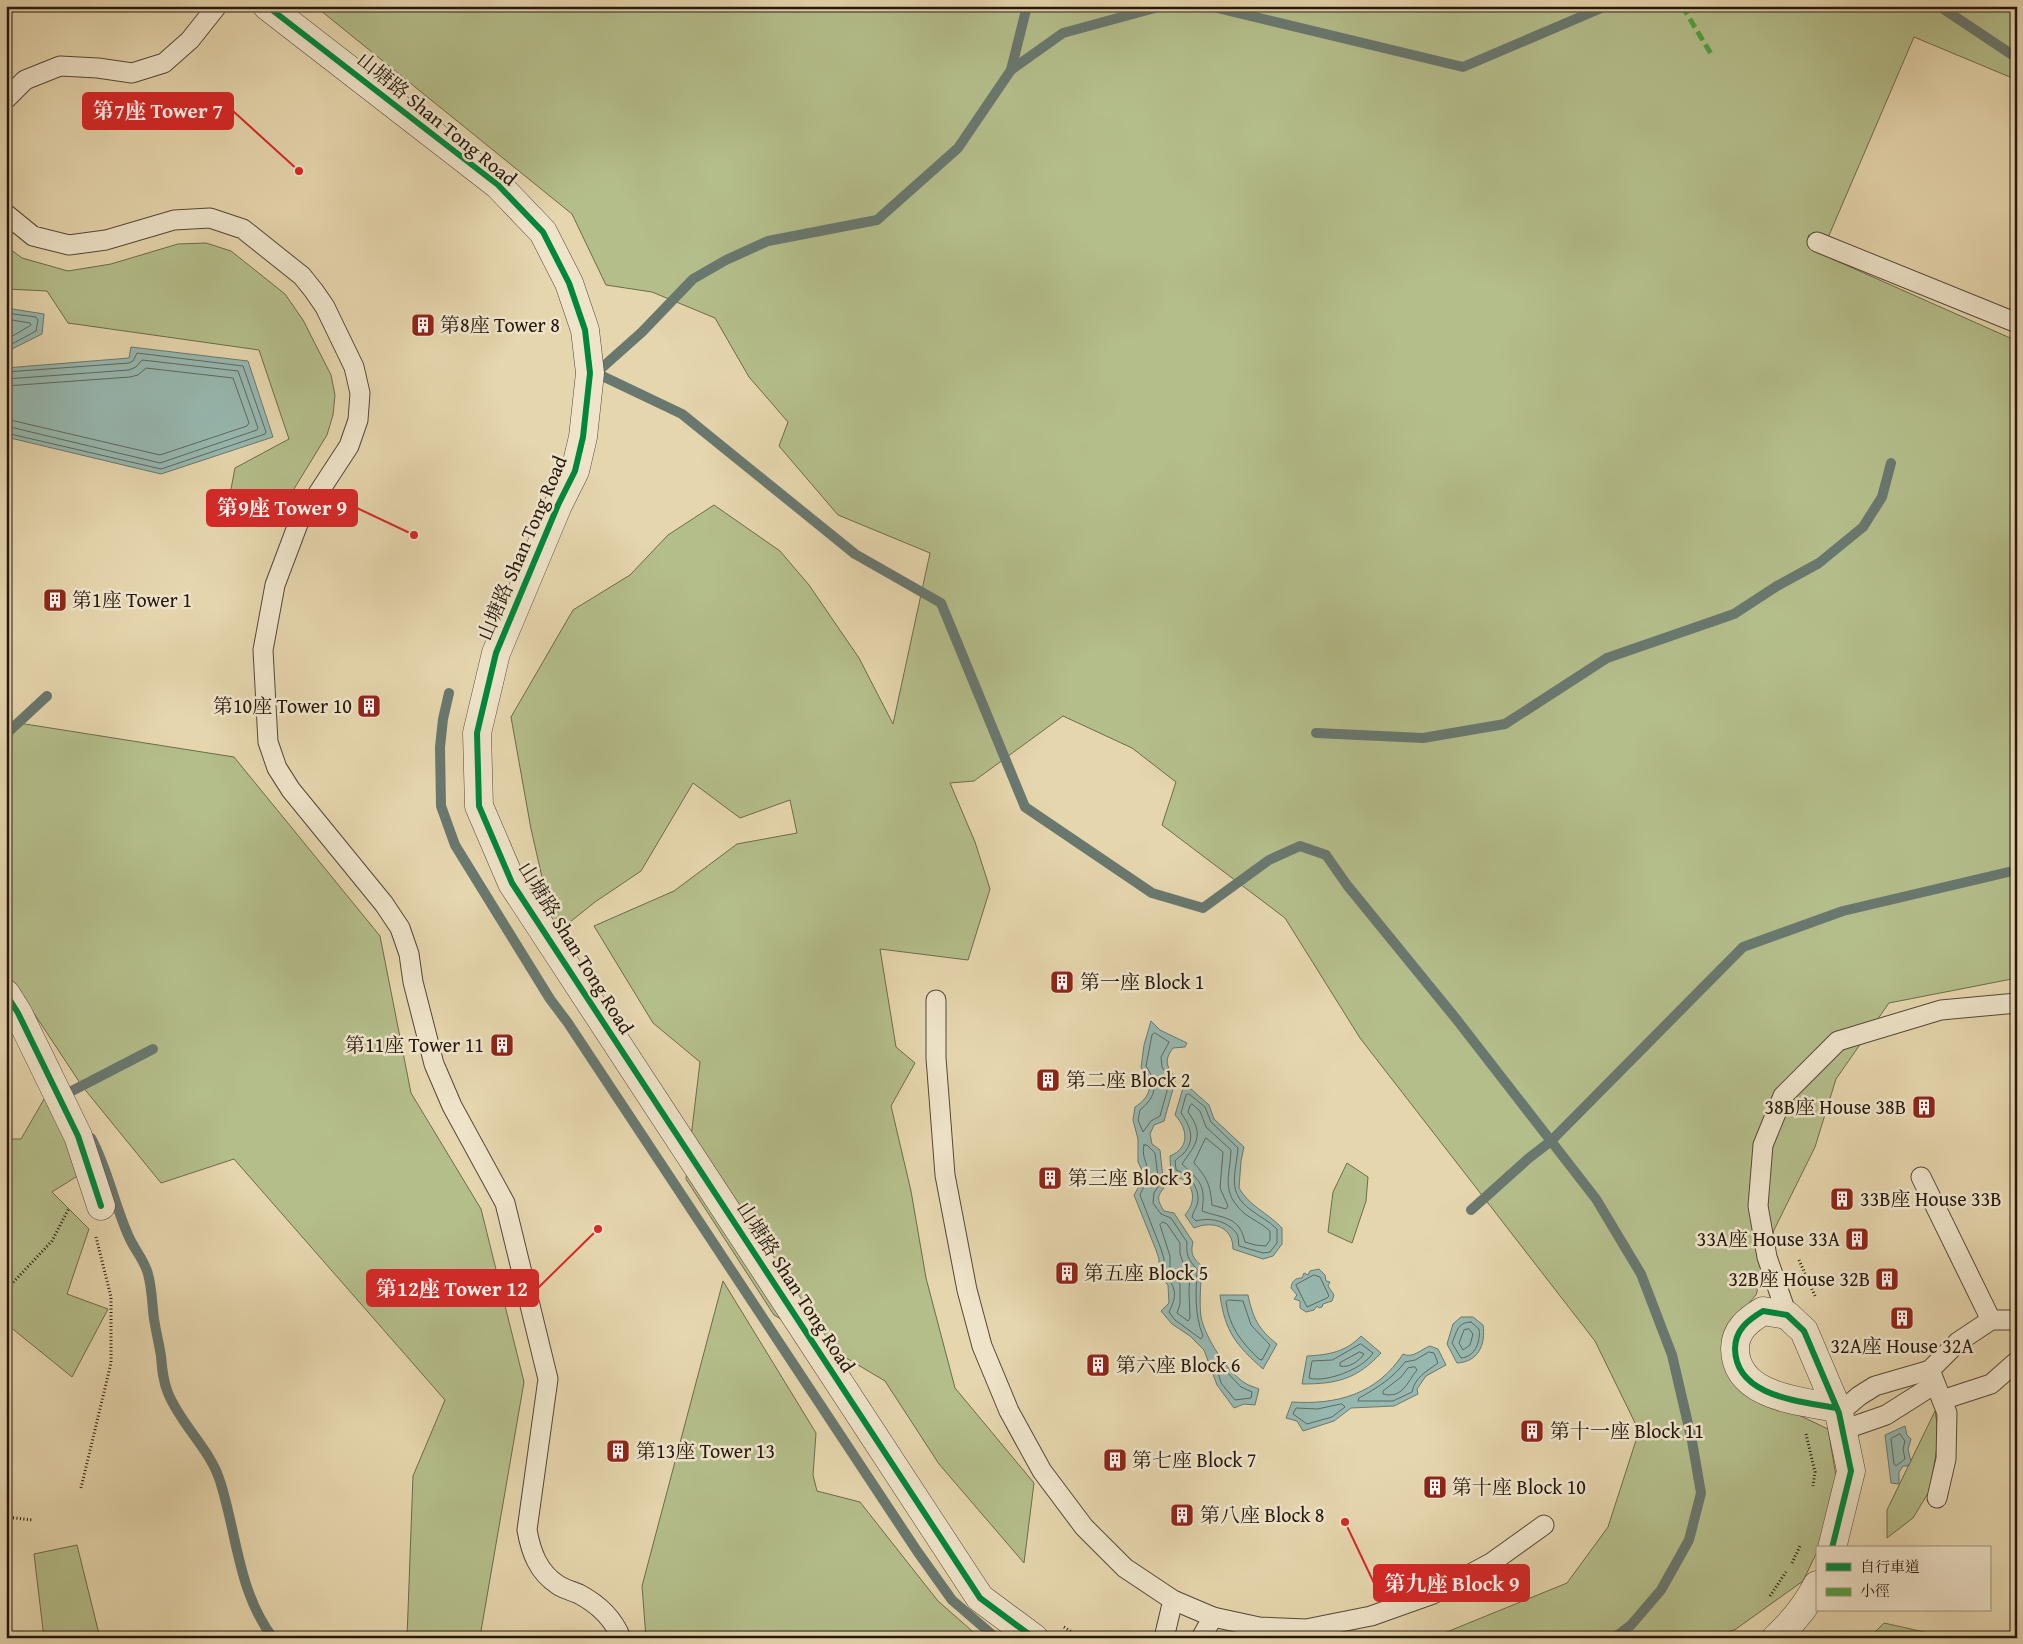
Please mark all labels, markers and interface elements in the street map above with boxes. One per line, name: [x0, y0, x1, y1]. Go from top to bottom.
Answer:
street label: 山塘路 Shan Tong Road: [351, 45, 524, 193]
callout: 第7座 Tower 7: [83, 93, 233, 129]
text: 第7座 Tower 7: [93, 95, 223, 126]
place label: 第8座 Tower 8: [440, 310, 560, 339]
building icon: 第8座 Tower 8: [410, 312, 436, 338]
street label: 山塘路 Shan Tong Road: [469, 450, 574, 645]
callout: 第9座 Tower 9: [207, 490, 357, 526]
text: 第9座 Tower 9: [217, 492, 347, 523]
place label: 第1座 Tower 1: [72, 585, 192, 614]
building icon: 第1座 Tower 1: [42, 587, 68, 613]
place label: 第10座 Tower 10: [213, 691, 352, 720]
building icon: 第10座 Tower 10: [356, 693, 382, 719]
street label: 山塘路 Shan Tong Road: [512, 856, 642, 1040]
place label: 第一座 Block 1: [1080, 967, 1204, 996]
building icon: 第一座 Block 1: [1049, 969, 1075, 995]
place label: 第11座 Tower 11: [345, 1030, 484, 1059]
building icon: 第11座 Tower 11: [489, 1032, 515, 1058]
place label: 第二座 Block 2: [1066, 1065, 1190, 1094]
building icon: 第二座 Block 2: [1035, 1067, 1061, 1093]
place label: 38B座 House 38B: [1764, 1092, 1906, 1121]
building icon: 38B座 House 38B: [1911, 1094, 1937, 1120]
place label: 第三座 Block 3: [1068, 1163, 1192, 1192]
building icon: 第三座 Block 3: [1037, 1165, 1063, 1191]
place label: 33B座 House 33B: [1860, 1184, 2002, 1213]
building icon: 33B座 House 33B: [1829, 1186, 1855, 1212]
street label: 山塘路 Shan Tong Road: [730, 1196, 863, 1378]
place label: 33A座 House 33A: [1697, 1224, 1840, 1253]
building icon: 33A座 House 33A: [1844, 1226, 1870, 1252]
place label: 第五座 Block 5: [1084, 1258, 1208, 1287]
building icon: 第五座 Block 5: [1054, 1260, 1080, 1286]
place label: 32B座 House 32B: [1728, 1264, 1870, 1293]
building icon: 32B座 House 32B: [1874, 1266, 1900, 1292]
callout: 第12座 Tower 12: [367, 1270, 538, 1306]
text: 第12座 Tower 12: [376, 1273, 528, 1304]
building icon: 32A座 House 32A: [1889, 1305, 1915, 1331]
place label: 32A座 House 32A: [1830, 1331, 1974, 1360]
place label: 第六座 Block 6: [1116, 1350, 1240, 1379]
building icon: 第六座 Block 6: [1085, 1352, 1111, 1378]
place label: 第十一座 Block 11: [1550, 1416, 1704, 1445]
building icon: 第十一座 Block 11: [1519, 1418, 1545, 1444]
place label: 第13座 Tower 13: [636, 1436, 775, 1465]
building icon: 第13座 Tower 13: [605, 1438, 631, 1464]
place label: 第七座 Block 7: [1132, 1445, 1256, 1474]
building icon: 第七座 Block 7: [1102, 1447, 1128, 1473]
place label: 第十座 Block 10: [1452, 1472, 1586, 1501]
building icon: 第十座 Block 10: [1422, 1474, 1448, 1500]
place label: 第八座 Block 8: [1200, 1500, 1324, 1529]
building icon: 第八座 Block 8: [1169, 1502, 1195, 1528]
legend: [1816, 1546, 1990, 1612]
text: 自行車道: [1860, 1556, 1920, 1577]
callout: 第九座 Block 9: [1374, 1565, 1529, 1601]
text: 第九座 Block 9: [1384, 1568, 1520, 1599]
text: 小徑: [1860, 1580, 1890, 1601]

